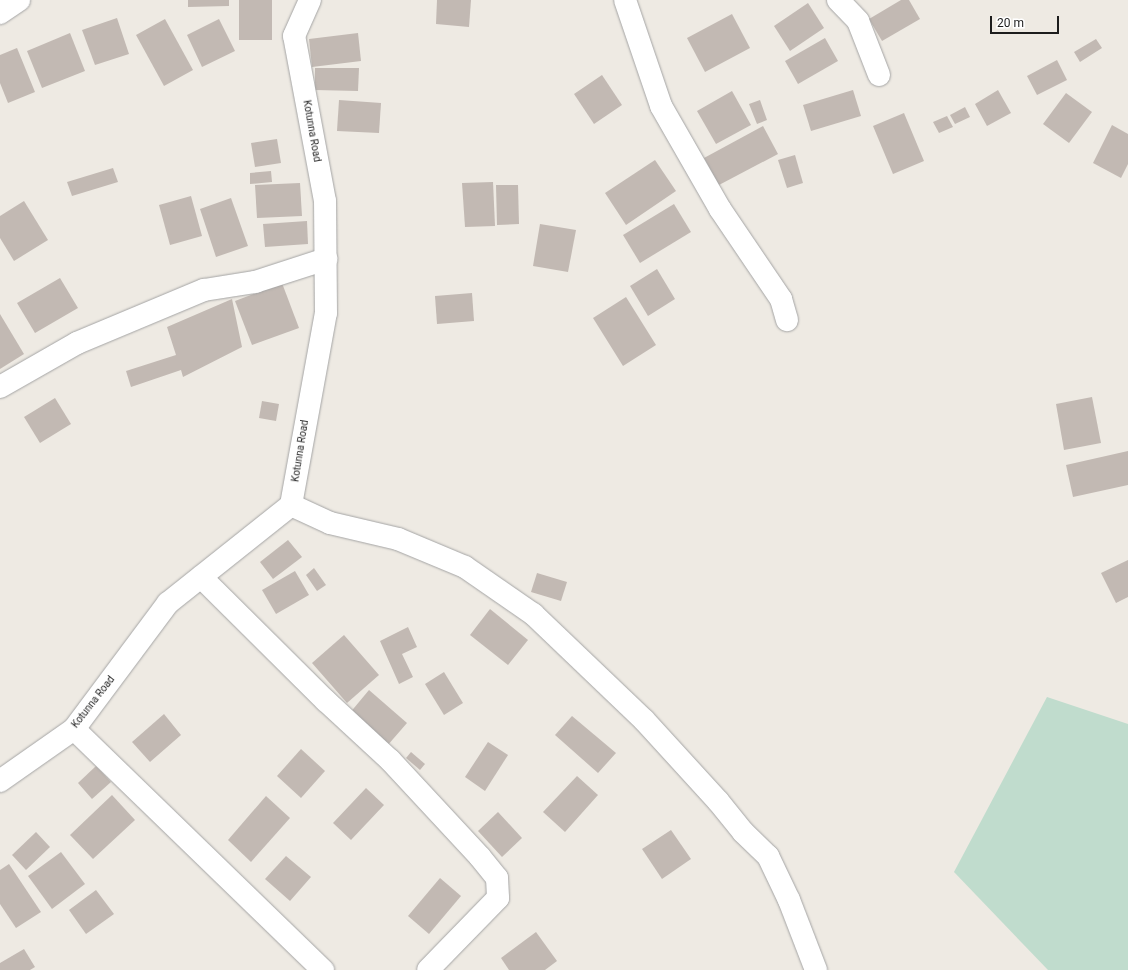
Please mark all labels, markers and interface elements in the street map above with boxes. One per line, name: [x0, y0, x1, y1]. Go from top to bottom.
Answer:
scale bar: [992, 8, 1061, 34]
text: 20 m: [997, 16, 1024, 30]
street label: Kotunna Road: [301, 99, 323, 163]
street label: Kotunna Road: [289, 419, 311, 483]
street label: Kotunna Road: [69, 674, 117, 730]

